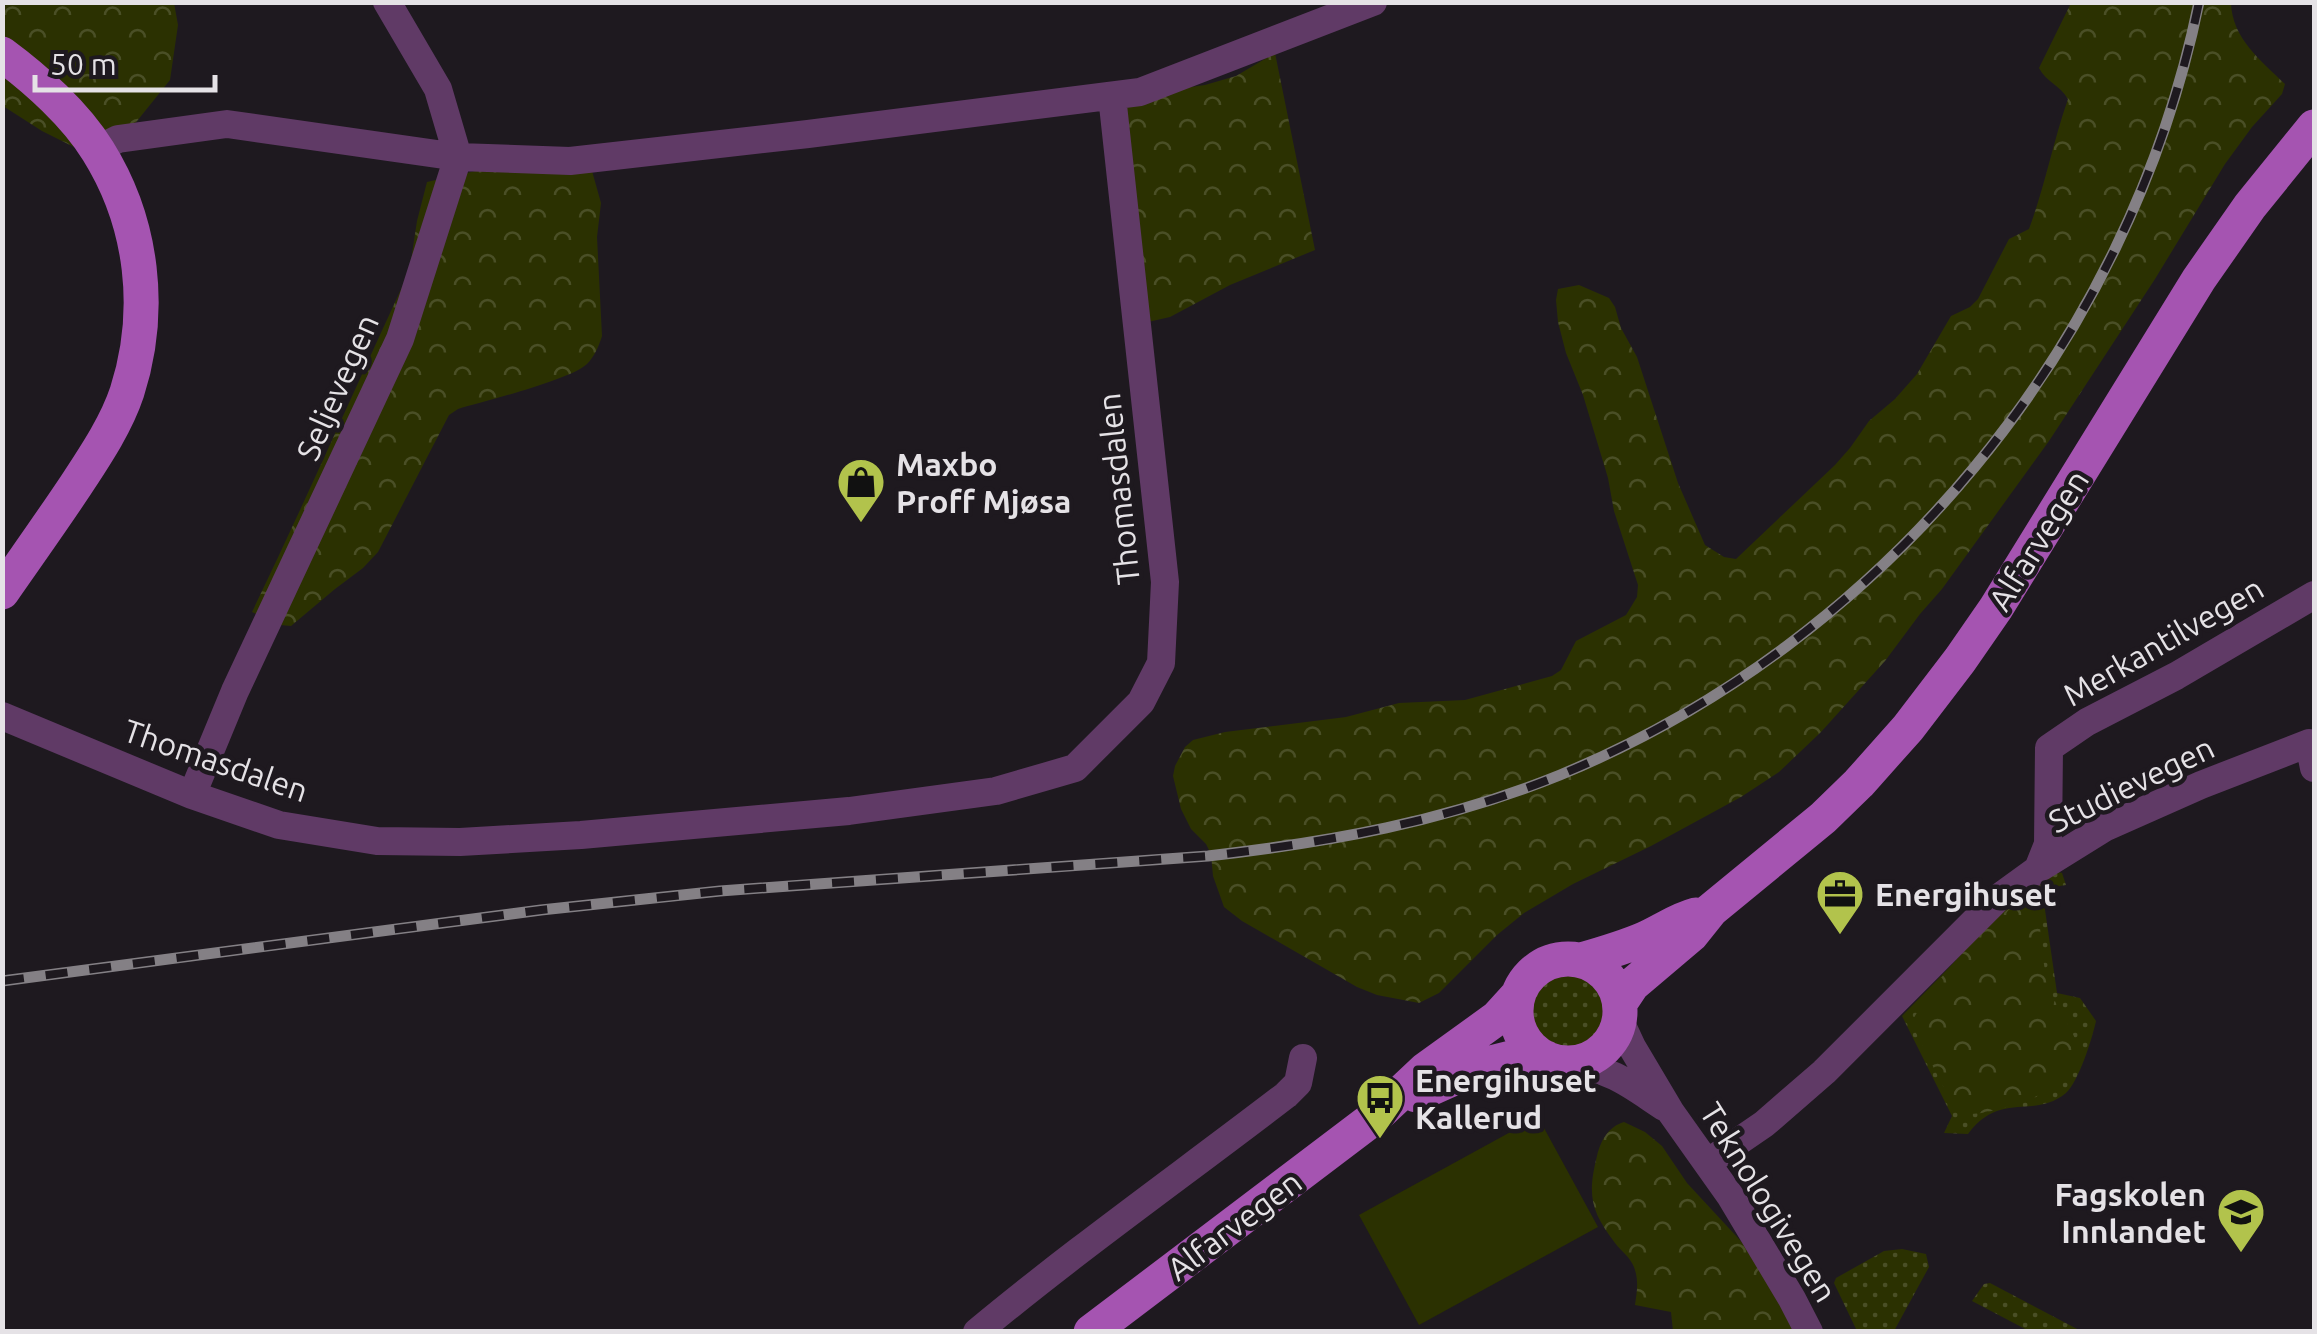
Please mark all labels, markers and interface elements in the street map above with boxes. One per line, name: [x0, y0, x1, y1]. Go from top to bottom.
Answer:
scale bar: [35, 30, 215, 92]
text: 50 m: [50, 47, 117, 81]
street label: Seljevegen: [289, 309, 385, 465]
street label: Thomasdalen: [1090, 392, 1146, 586]
place label: Maxbo Proff Mjøsa: [896, 446, 1072, 519]
shop icon: Maxbo Proff Mjøsa: [835, 456, 887, 524]
street label: Alfarvegen: [1981, 463, 2095, 617]
street label: Merkantilvegen: [2057, 569, 2269, 713]
street label: Thomasdalen: [119, 712, 313, 808]
street label: Studievegen: [2043, 729, 2219, 839]
office icon: Energihuset: [1814, 868, 1866, 936]
place label: Energihuset: [1875, 876, 2057, 912]
place label: Energihuset Kallerud: [1415, 1062, 1597, 1135]
bus stop icon: Energihuset Kallerud: [1354, 1072, 1406, 1140]
street label: Teknologivegen: [1693, 1096, 1845, 1308]
street label: Alfarvegen: [1160, 1163, 1308, 1287]
place label: Fagskolen Innlandet: [2055, 1176, 2206, 1249]
school or university icon: Fagskolen Innlandet: [2215, 1186, 2267, 1254]

